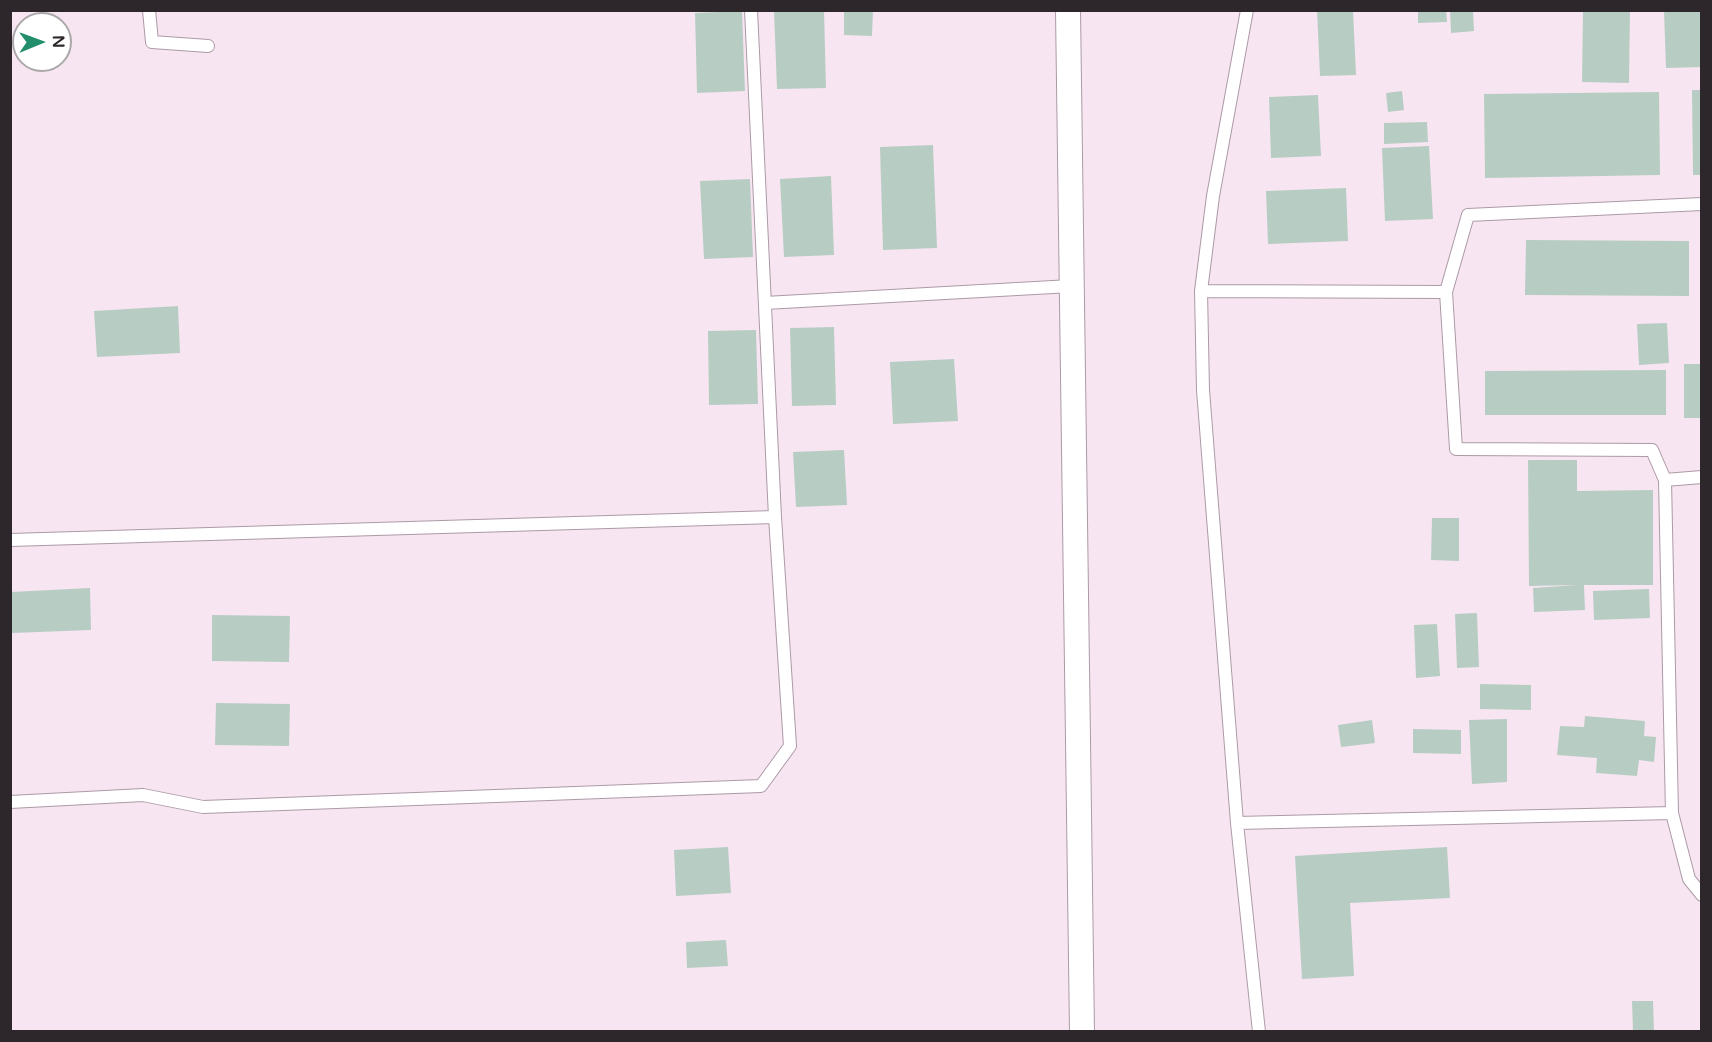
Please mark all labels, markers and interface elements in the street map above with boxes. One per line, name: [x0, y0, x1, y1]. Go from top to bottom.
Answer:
north arrow: [12, 12, 72, 72]
text: N: [48, 35, 68, 48]

